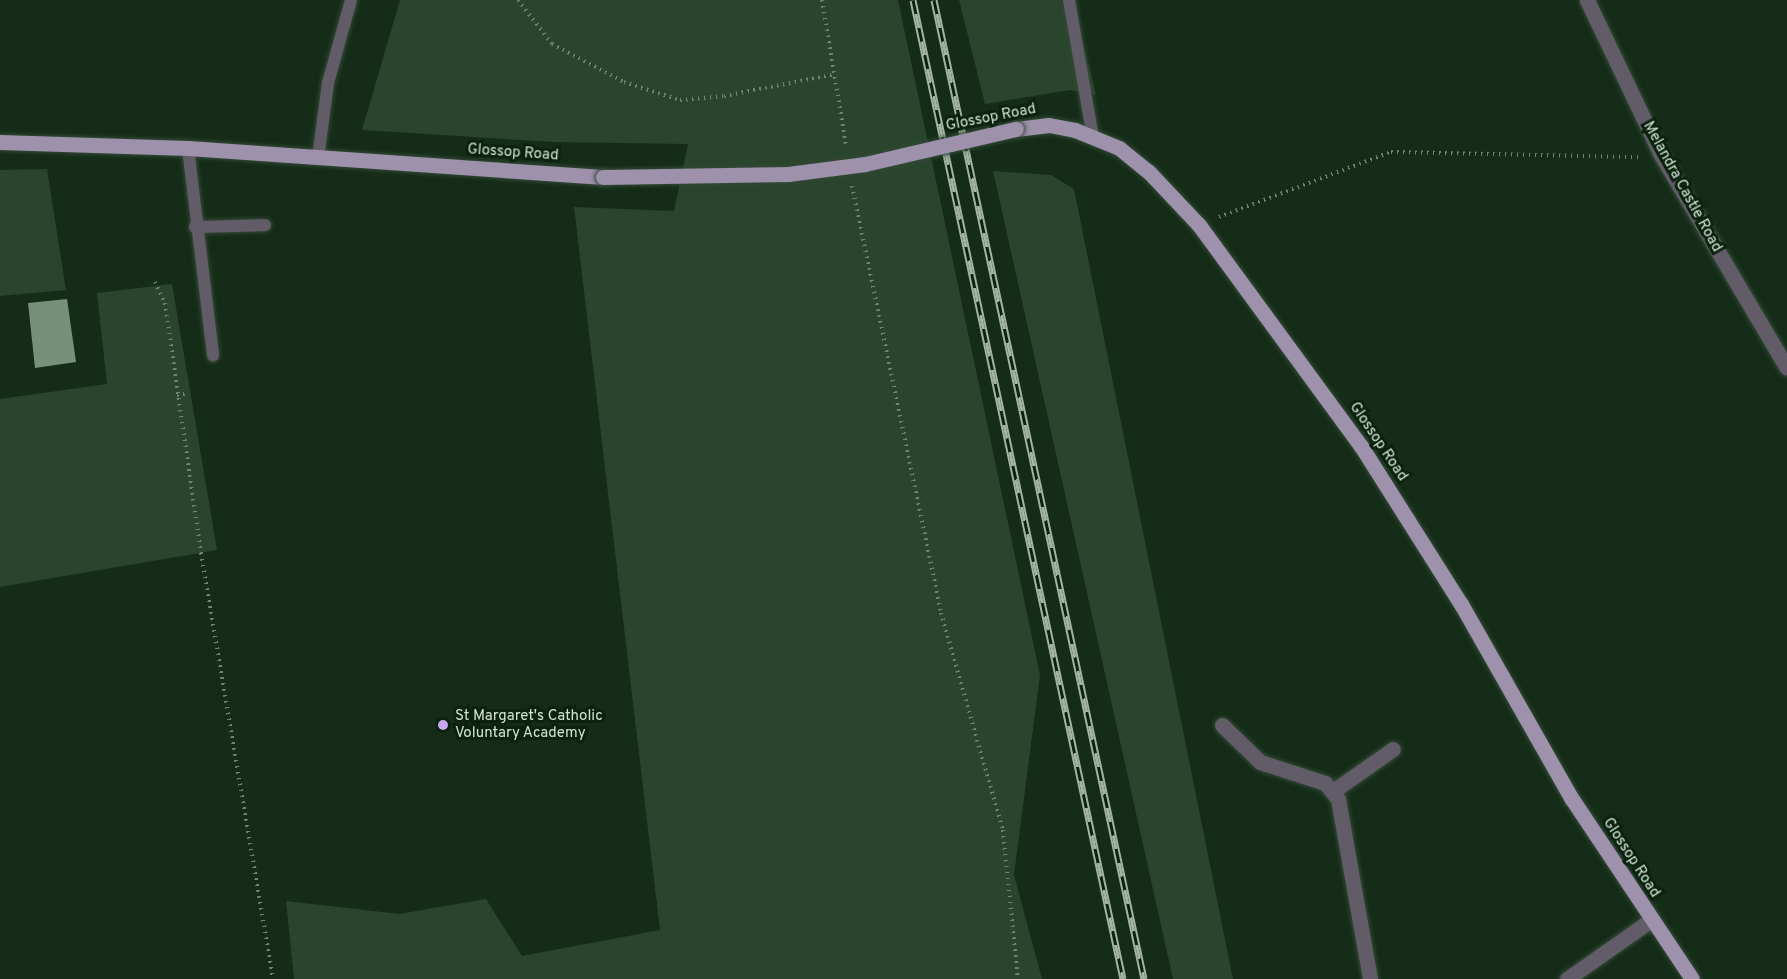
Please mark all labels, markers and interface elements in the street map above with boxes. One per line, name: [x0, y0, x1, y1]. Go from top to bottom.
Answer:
street label: Glossop Road: [944, 100, 1038, 136]
street label: Melandra Castle Road: [1639, 119, 1725, 255]
street label: Glossop Road: [467, 141, 559, 165]
street label: Glossop Road: [1345, 399, 1411, 485]
place label: St Margaret's Catholic Voluntary Academy: [455, 707, 603, 742]
marker: St Margaret's Catholic Voluntary Academy: [436, 718, 450, 732]
street label: Glossop Road: [1599, 815, 1663, 901]

